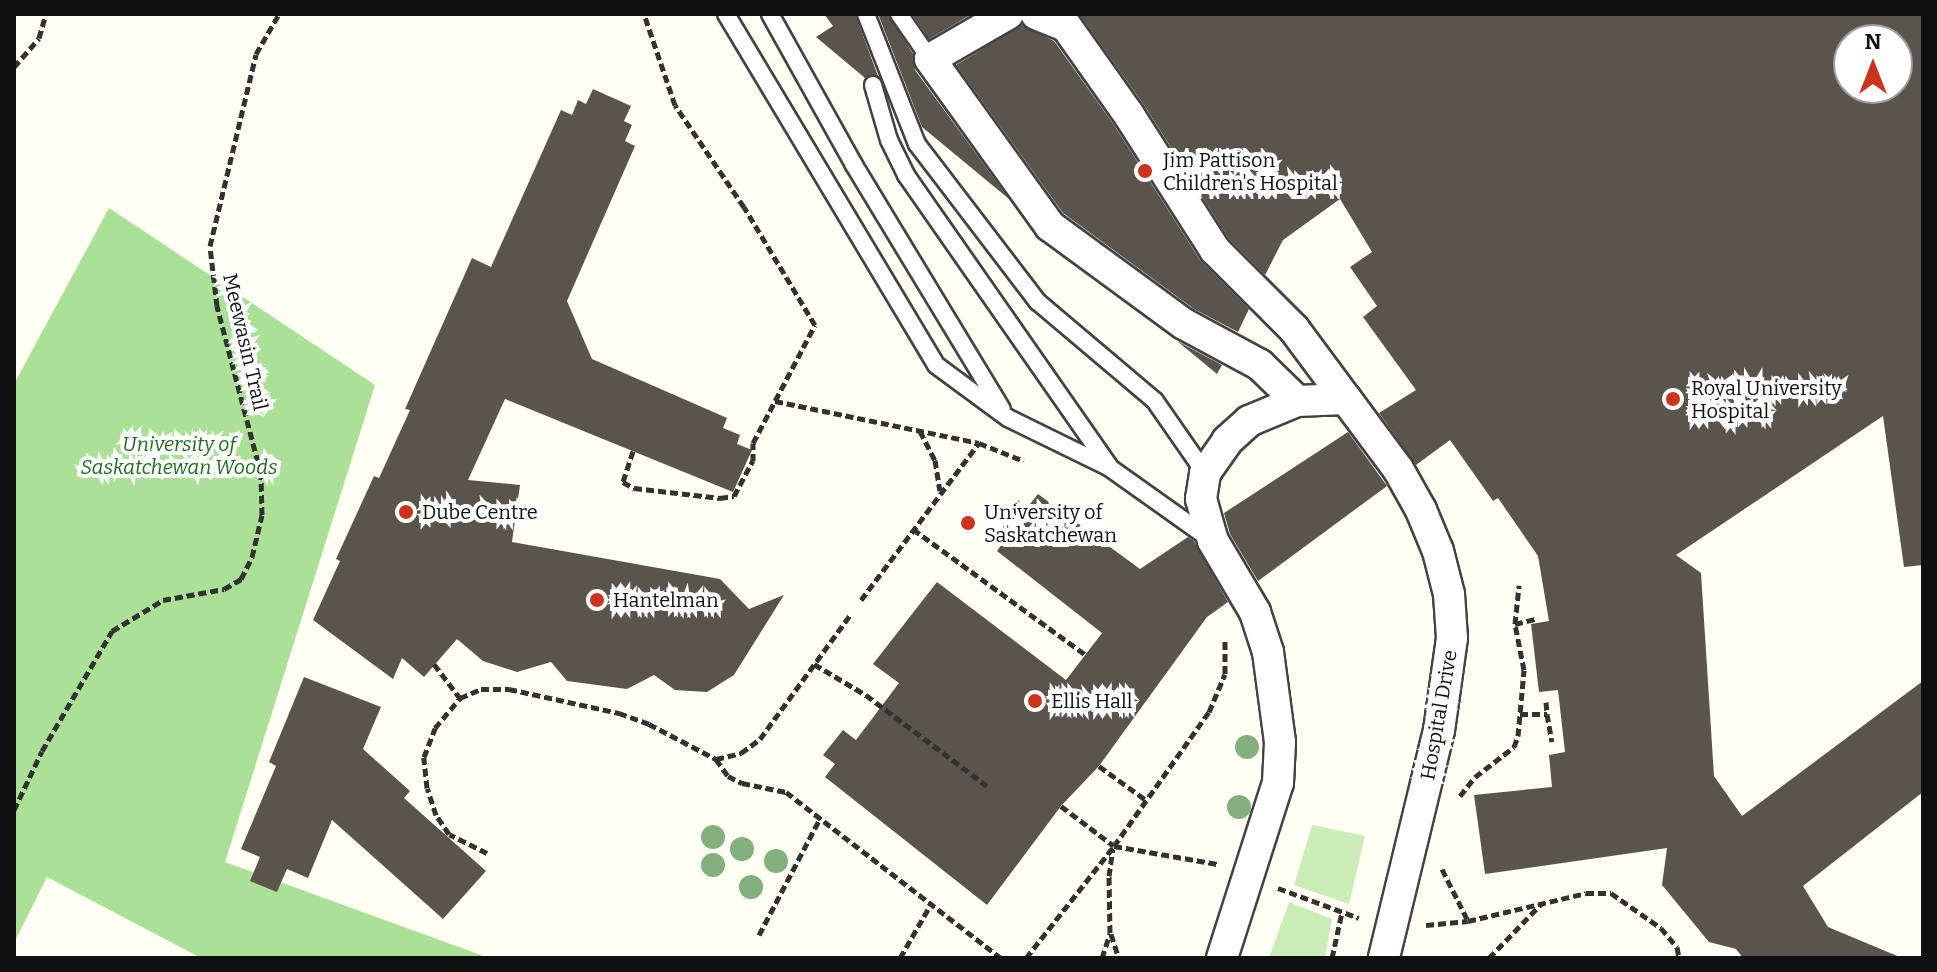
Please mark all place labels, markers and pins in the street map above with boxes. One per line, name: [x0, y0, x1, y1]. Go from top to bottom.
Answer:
place label: Jim Pattison Children's Hospital: [1163, 148, 1338, 195]
marker: Jim Pattison Children's Hospital: [1134, 160, 1156, 182]
place label: Royal University Hospital: [1691, 376, 1842, 423]
marker: Royal University Hospital: [1662, 388, 1684, 410]
place label: Dube Centre: [422, 500, 538, 524]
place label: University of Saskatchewan: [984, 500, 1117, 547]
marker: Dube Centre: [397, 503, 415, 521]
marker: University of Saskatchewan: [959, 514, 977, 532]
place label: Hantelman: [613, 588, 719, 612]
marker: Hantelman: [588, 591, 606, 609]
place label: Ellis Hall: [1051, 689, 1133, 713]
marker: Ellis Hall: [1026, 692, 1044, 710]

